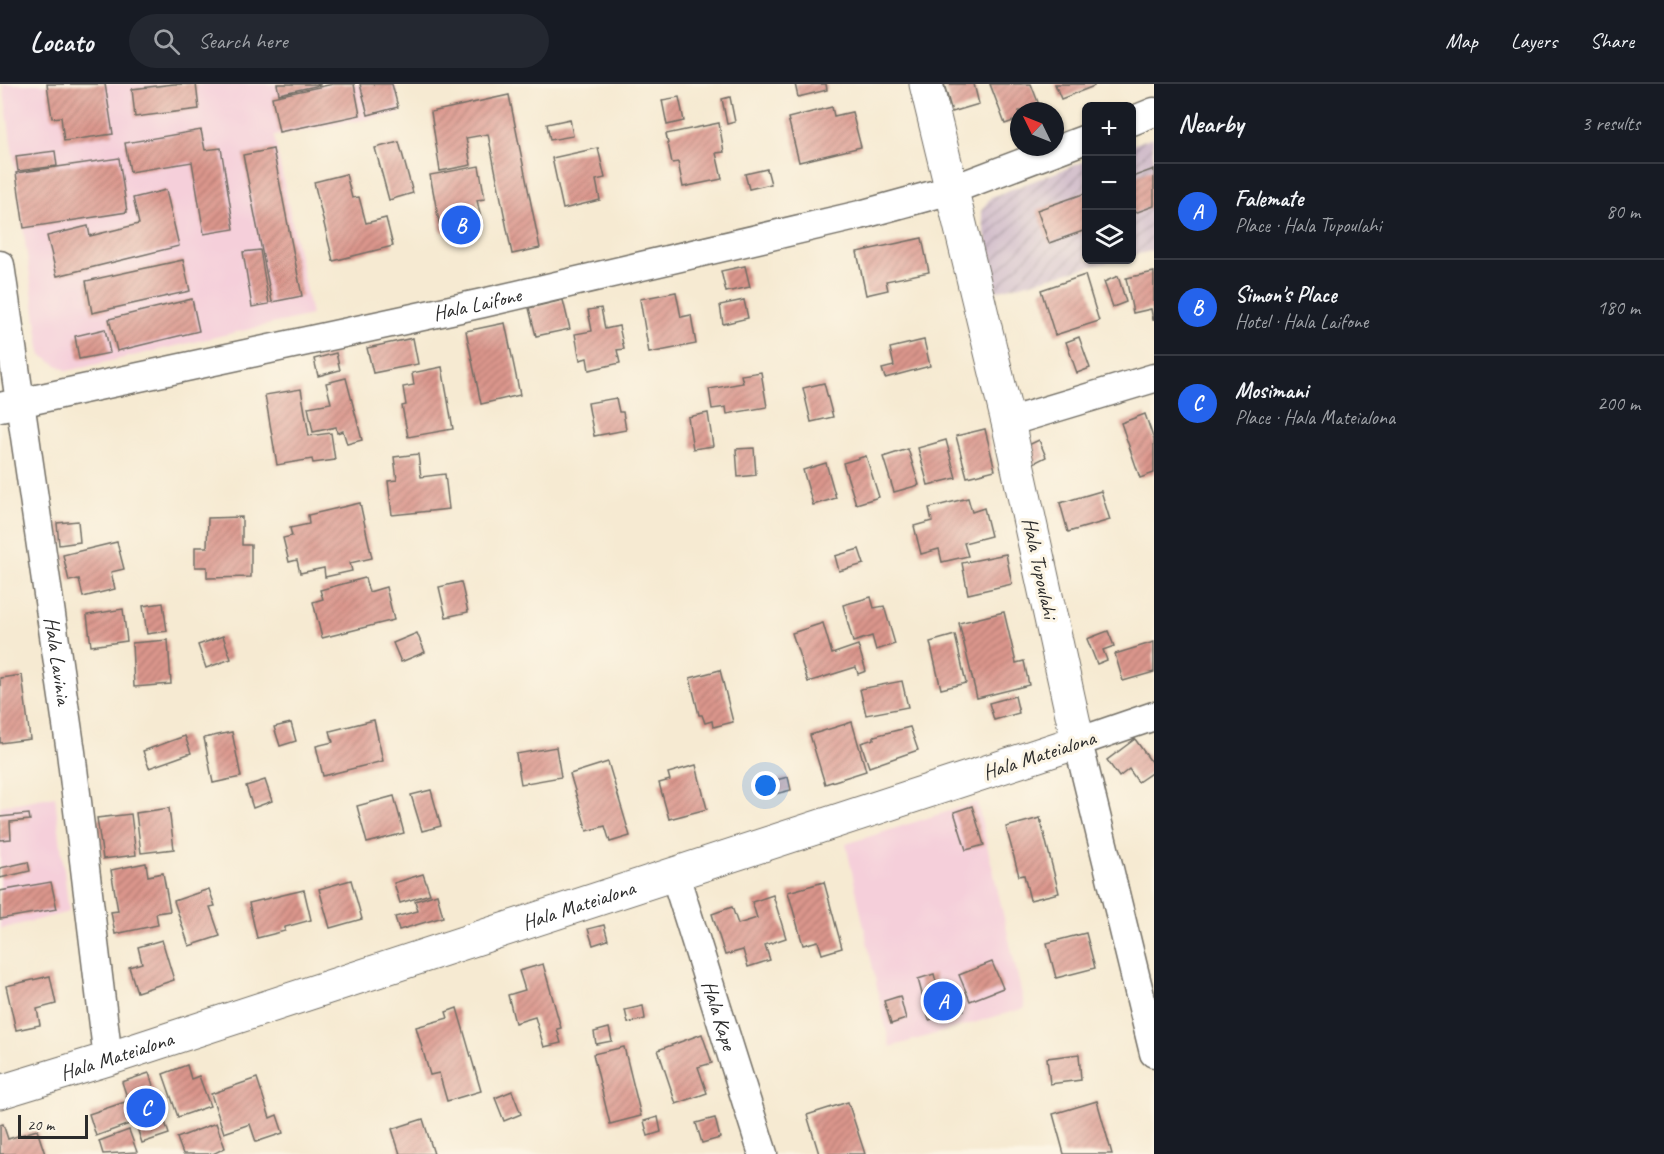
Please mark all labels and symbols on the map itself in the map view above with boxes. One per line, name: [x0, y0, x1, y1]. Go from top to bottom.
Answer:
north arrow: [1010, 102, 1064, 156]
pin: B: [442, 202, 480, 248]
street label: Hala Laifone: [431, 281, 525, 326]
street label: Hala Tupoulahi: [1017, 515, 1064, 624]
street label: Hala Lavinia: [38, 615, 77, 709]
street label: Hala Mateialona: [979, 724, 1100, 785]
your location: [751, 771, 780, 800]
street label: Hala Mateialona: [519, 874, 640, 936]
street label: Hala Kape: [696, 977, 743, 1055]
pin: A: [924, 978, 962, 1024]
street label: Hala Mateialona: [57, 1025, 178, 1086]
pin: C: [126, 1086, 166, 1130]
scale bar: [18, 1112, 88, 1140]

